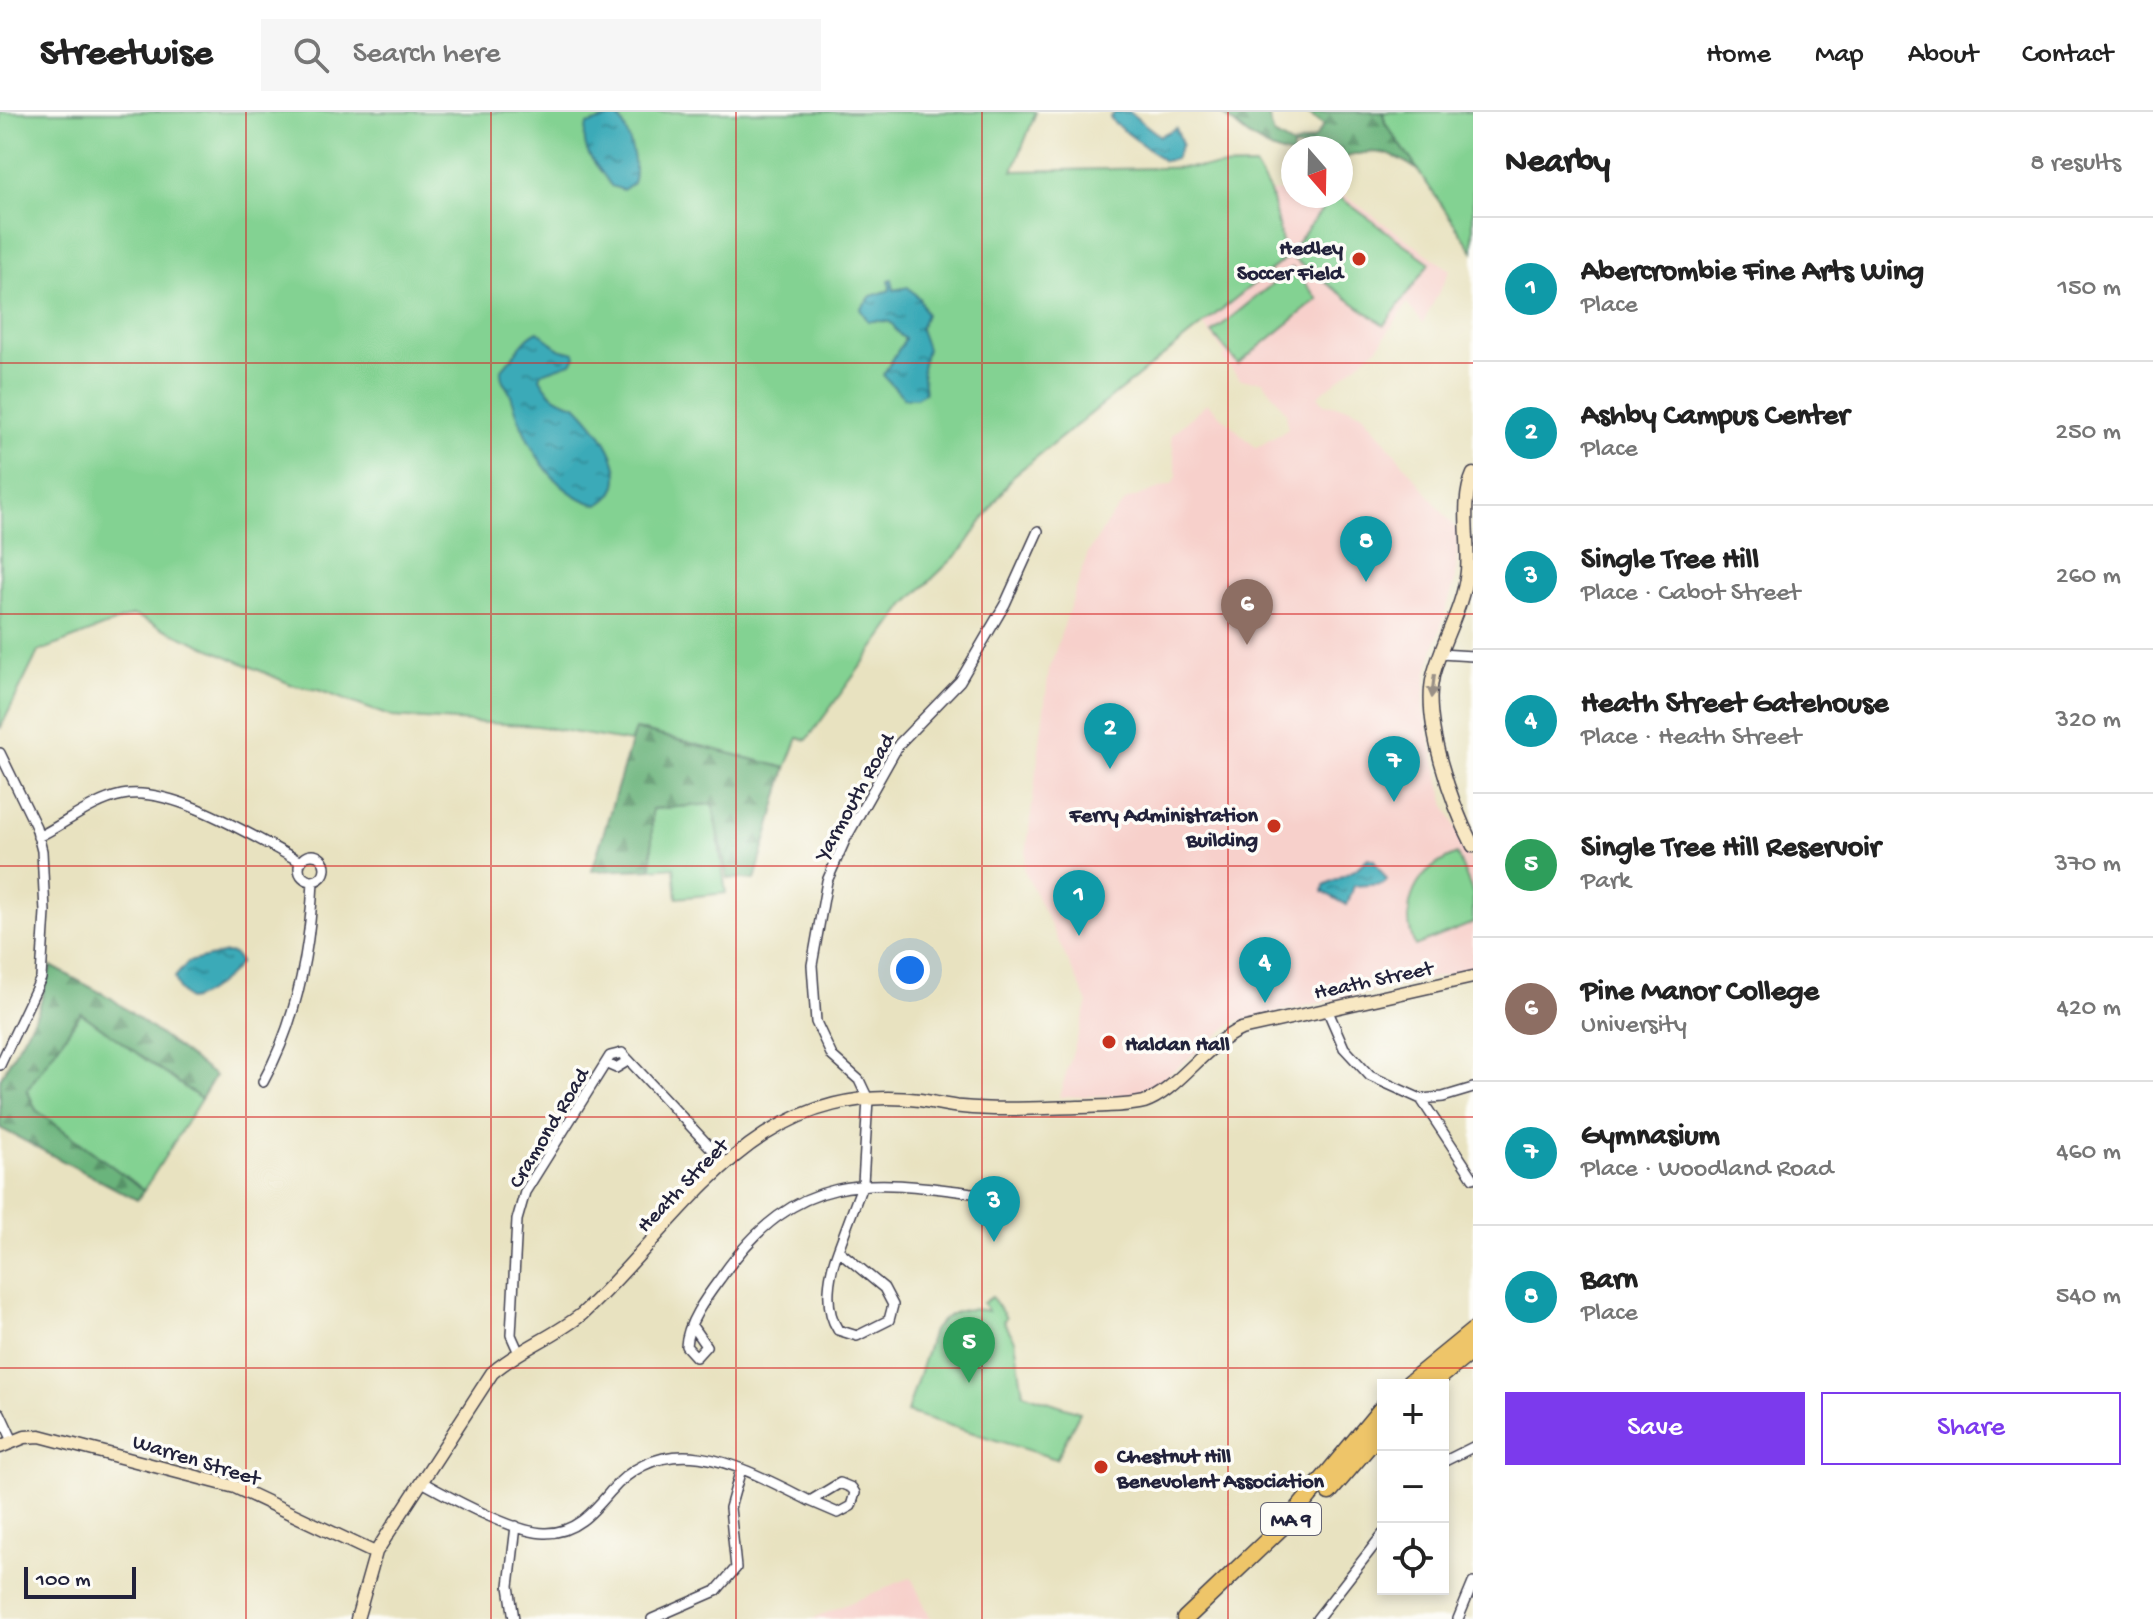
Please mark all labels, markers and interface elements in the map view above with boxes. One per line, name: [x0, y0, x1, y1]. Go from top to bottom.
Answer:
search box: [261, 19, 821, 91]
text: Streetwise: [40, 33, 213, 77]
icon: search: [289, 33, 333, 77]
text: Search here: [353, 38, 500, 73]
text: Home: [1706, 39, 1771, 72]
text: Map: [1815, 39, 1864, 72]
text: About: [1908, 39, 1978, 72]
text: Contact: [2022, 39, 2113, 72]
north arrow: [1281, 136, 1353, 208]
text: Nearby: [1505, 144, 1610, 184]
text: 8 results: [2030, 149, 2121, 180]
place label: Hedley Soccer Field: [1237, 237, 1345, 288]
marker: Hedley Soccer Field: [1350, 250, 1368, 268]
text: Abercrombie Fine Arts Wing: [1581, 256, 1924, 291]
text: 1: [1526, 274, 1536, 305]
text: 150 m: [2057, 274, 2121, 305]
text: Place: [1581, 291, 1638, 322]
text: Ashby Campus Center: [1581, 400, 1849, 435]
text: 2: [1525, 418, 1537, 449]
text: 250 m: [2055, 418, 2121, 449]
text: Place: [1581, 435, 1638, 466]
pin: 8: [1340, 516, 1392, 582]
text: Single Tree Hill: [1581, 544, 1759, 579]
text: 3: [1524, 562, 1538, 593]
text: 260 m: [2056, 562, 2121, 593]
pin: 6: [1221, 579, 1273, 645]
text: Place · Cabot Street: [1581, 579, 1800, 610]
one-way arrow: [1426, 673, 1439, 698]
text: Heath Street Gatehouse: [1581, 688, 1888, 723]
pin: 2: [1084, 703, 1136, 769]
text: 4: [1525, 706, 1537, 737]
text: 320 m: [2055, 706, 2121, 737]
text: Place · Heath Street: [1581, 723, 1801, 754]
street label: Yarmouth Road: [810, 728, 903, 868]
pin: 7: [1368, 736, 1420, 802]
place label: Ferry Administration Building: [1069, 804, 1259, 855]
marker: Ferry Administration Building: [1265, 817, 1283, 835]
text: Single Tree Hill Reservoir: [1581, 832, 1880, 867]
text: 5: [1524, 850, 1538, 881]
text: 370 m: [2055, 850, 2121, 881]
text: Park: [1581, 867, 1631, 898]
pin: 1: [1053, 870, 1105, 936]
pin: 4: [1239, 937, 1291, 1003]
your location: [890, 950, 930, 990]
street label: Heath Street: [1312, 956, 1438, 1007]
text: Pine Manor College: [1581, 976, 1819, 1011]
text: 6: [1524, 994, 1538, 1025]
text: 420 m: [2057, 994, 2121, 1025]
text: University: [1581, 1011, 1687, 1042]
marker: Haldan Hall: [1100, 1033, 1118, 1051]
place label: Haldan Hall: [1125, 1033, 1230, 1059]
street label: Cramond Road: [504, 1062, 598, 1194]
text: Gymnasium: [1581, 1120, 1720, 1155]
street label: Heath Street: [633, 1133, 737, 1239]
text: 7: [1524, 1138, 1538, 1169]
text: 460 m: [2056, 1138, 2121, 1169]
text: Place · Woodland Road: [1581, 1155, 1833, 1186]
pin: 3: [968, 1176, 1020, 1242]
text: Barn: [1581, 1264, 1638, 1299]
text: 8: [1524, 1282, 1538, 1313]
text: 540 m: [2056, 1282, 2121, 1313]
text: Place: [1581, 1299, 1638, 1330]
pin: 5: [943, 1317, 995, 1383]
map controls: [1377, 1379, 1449, 1595]
button: +: [1377, 1379, 1449, 1451]
button: Save: [1505, 1392, 1805, 1465]
button: Share: [1821, 1392, 2121, 1465]
street label: Warren Street: [129, 1430, 265, 1494]
place label: Chestnut Hill Benevolent Association: [1116, 1445, 1325, 1496]
button: −: [1377, 1451, 1449, 1523]
marker: Chestnut Hill Benevolent Association: [1092, 1458, 1110, 1476]
road number: MA 9: [1261, 1503, 1321, 1535]
button: locate: [1377, 1523, 1449, 1595]
scale bar: [24, 1563, 136, 1599]
text: 100 m: [36, 1568, 91, 1594]

